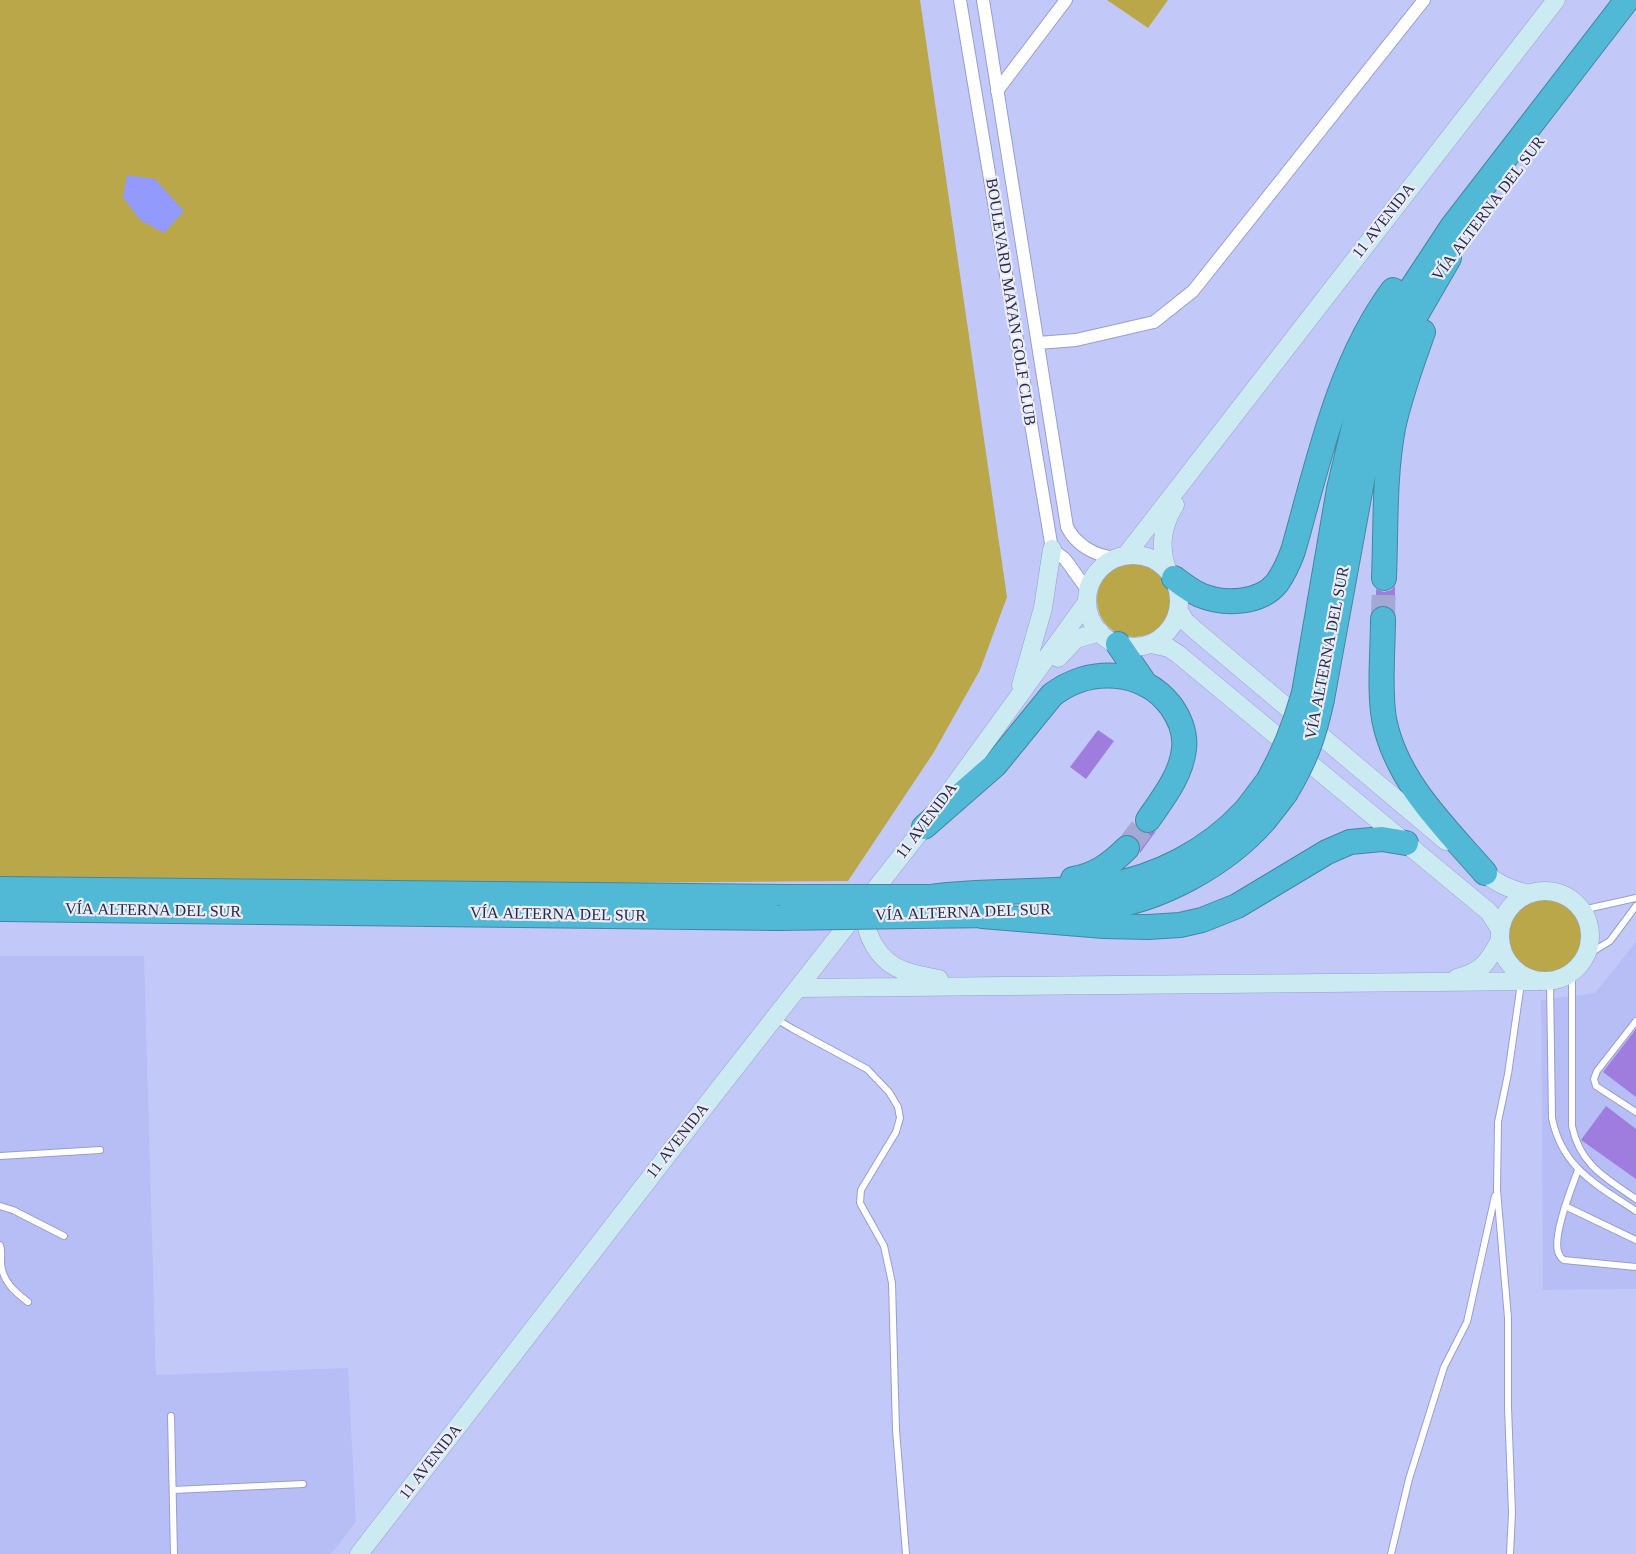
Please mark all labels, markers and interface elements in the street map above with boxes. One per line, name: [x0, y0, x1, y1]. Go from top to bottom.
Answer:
street label: VÍA ALTERNA DEL SUR: [1428, 133, 1550, 285]
street label: BOULEVARD MAYAN GOLF CLUB: [981, 177, 1039, 427]
street label: 11 AVENIDA: [1349, 180, 1419, 262]
street label: VÍA ALTERNA DEL SUR: [1302, 565, 1354, 741]
street label: 11 AVENIDA: [892, 779, 962, 863]
street label: VÍA ALTERNA DEL SUR: [65, 900, 241, 922]
street label: VÍA ALTERNA DEL SUR: [875, 900, 1051, 926]
street label: VÍA ALTERNA DEL SUR: [470, 904, 646, 926]
street label: 11 AVENIDA: [643, 1100, 713, 1182]
street label: 11 AVENIDA: [396, 1421, 466, 1503]

